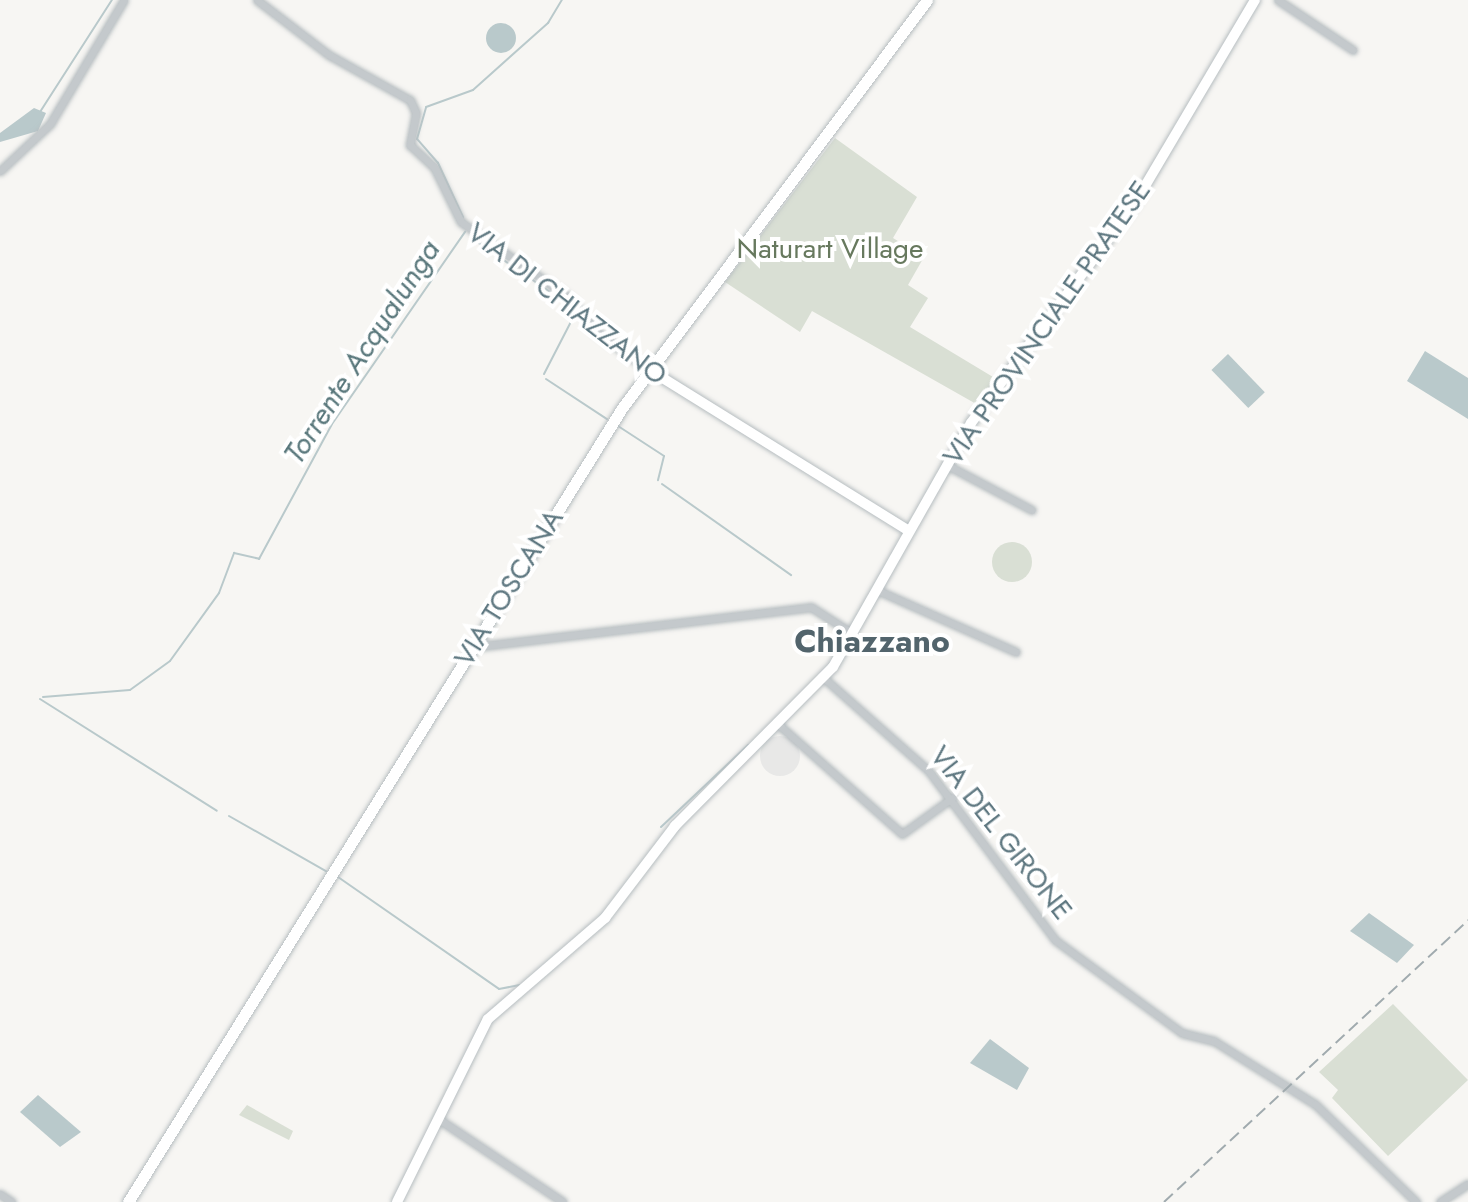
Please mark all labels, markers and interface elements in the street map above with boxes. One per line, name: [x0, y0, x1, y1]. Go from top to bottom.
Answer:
street label: VIA PROVINCIALE PRATESE: [936, 174, 1158, 472]
street label: VIA DI CHIAZZANO: [461, 216, 673, 392]
park label: Naturart Village: [737, 232, 923, 266]
water label: Torrente Acqualunga: [276, 233, 448, 471]
street label: VIA TOSCANA: [447, 503, 571, 673]
district label: Chiazzano: [794, 622, 950, 660]
street label: VIA DEL GIRONE: [923, 739, 1079, 927]

